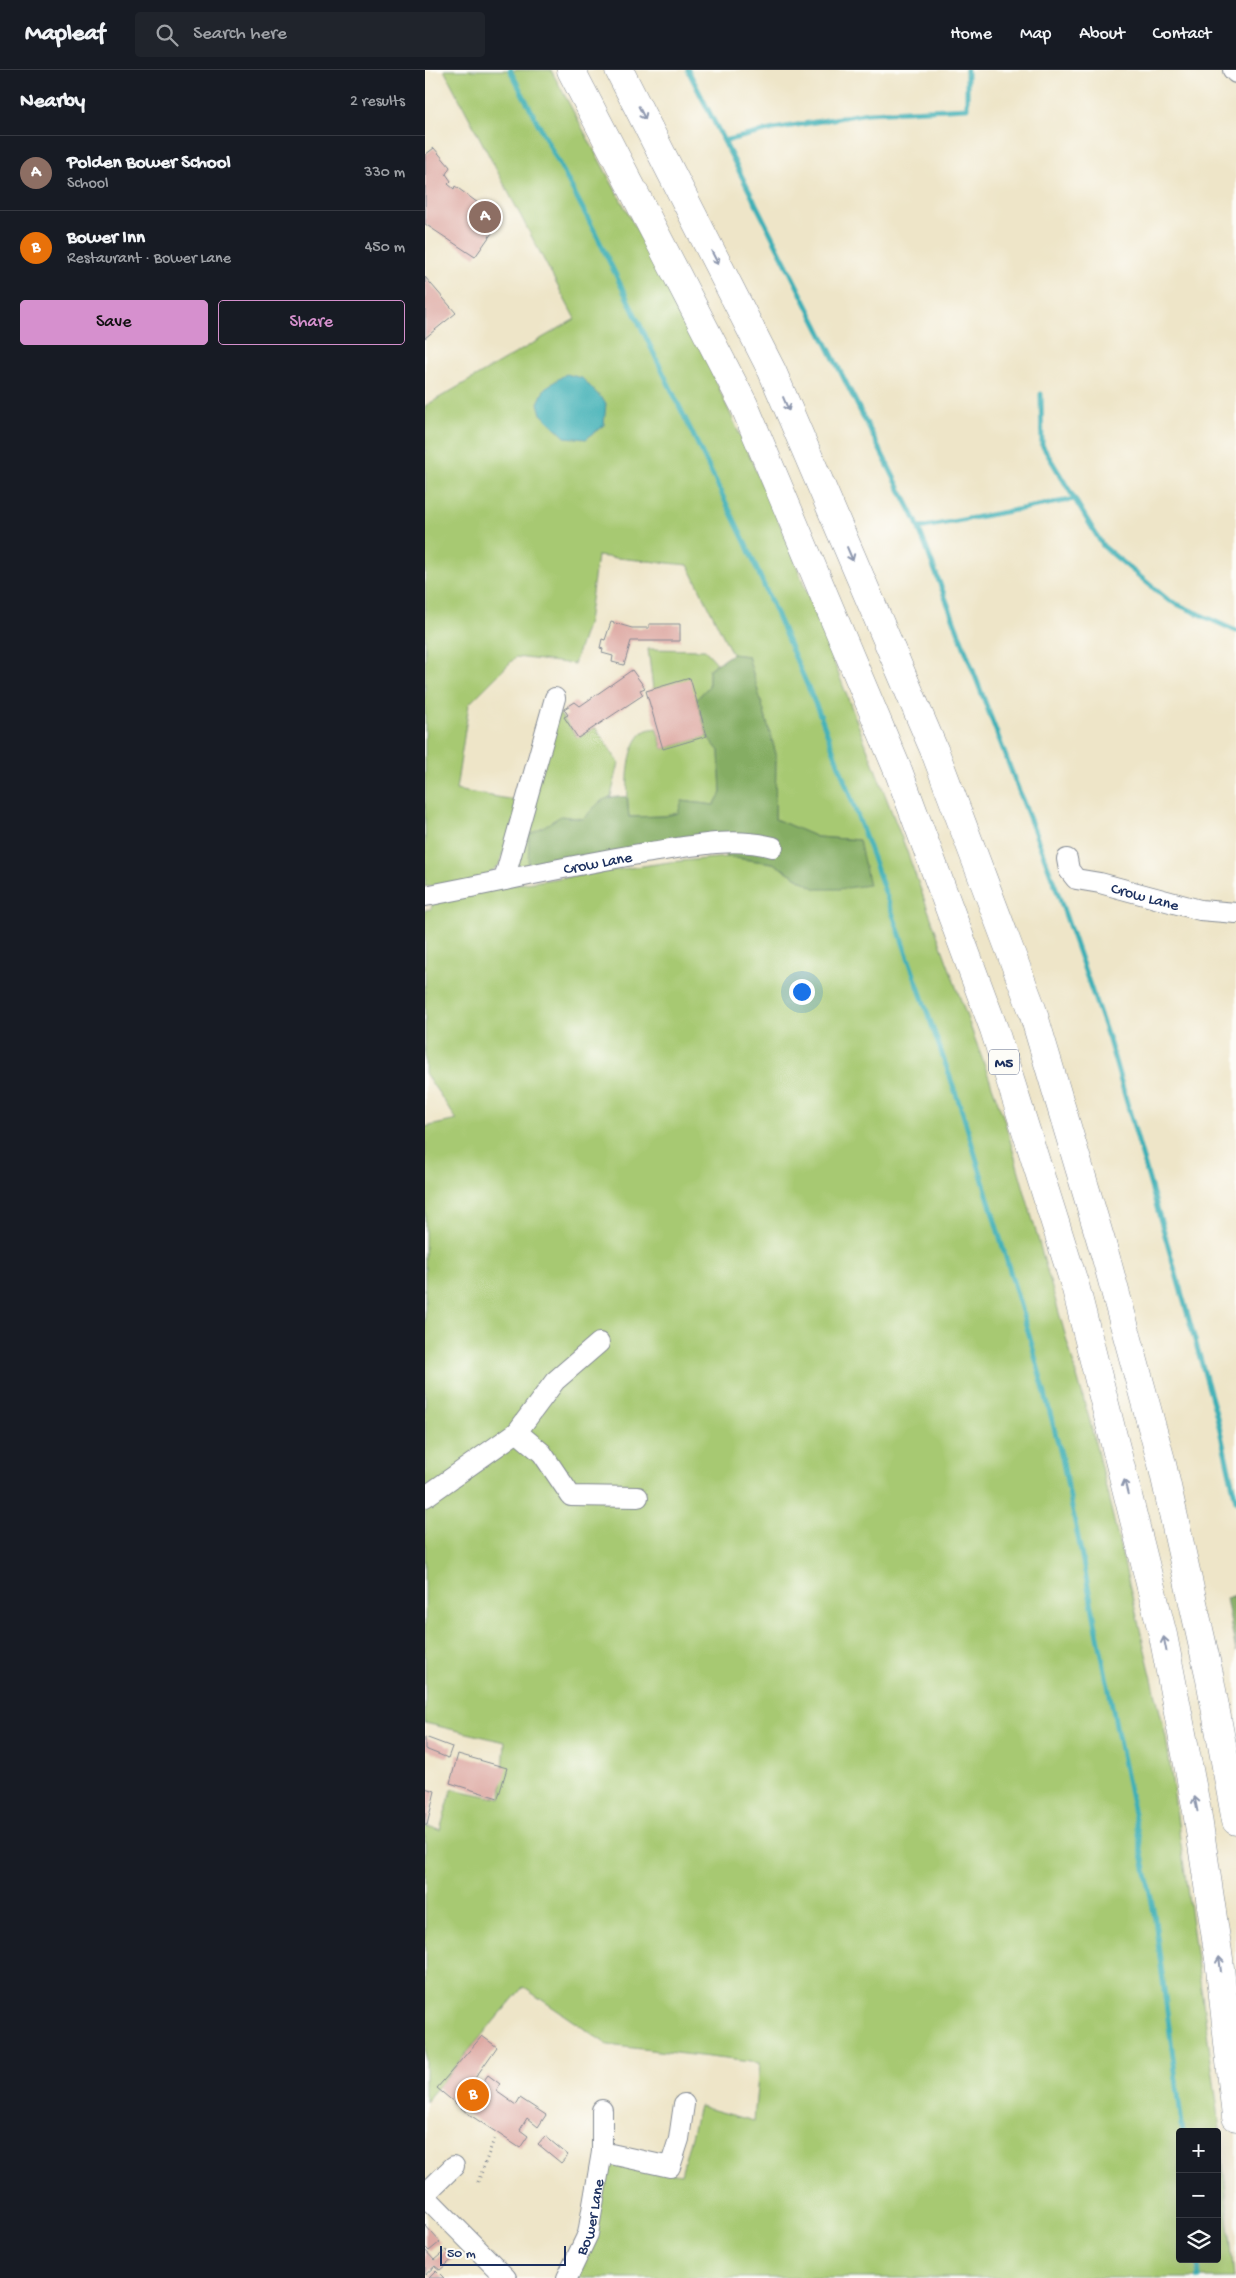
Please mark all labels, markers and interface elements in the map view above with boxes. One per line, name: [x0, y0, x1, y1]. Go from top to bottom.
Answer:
search box: [135, 12, 485, 57]
text: Mapleaf: [25, 20, 105, 49]
icon: search: [153, 21, 181, 49]
text: Search here: [193, 23, 287, 46]
text: Home: [950, 24, 992, 45]
text: Map: [1020, 24, 1051, 45]
text: About: [1079, 24, 1125, 45]
text: Contact: [1153, 24, 1211, 45]
text: Nearby: [20, 90, 85, 115]
text: 2 results: [350, 93, 405, 112]
one-way arrow: [637, 106, 647, 121]
text: Polden Bower School: [67, 152, 231, 175]
text: A: [31, 164, 41, 183]
text: 330 m: [364, 164, 405, 183]
text: School: [67, 175, 109, 194]
pin: A: [469, 198, 501, 236]
text: Bower Inn: [67, 227, 145, 250]
text: B: [32, 239, 40, 258]
text: 450 m: [365, 239, 405, 258]
text: Restaurant · Bower Lane: [67, 250, 231, 269]
one-way arrow: [710, 251, 720, 266]
button: Save: [20, 300, 208, 345]
button: Share: [218, 300, 405, 345]
one-way arrow: [782, 396, 792, 411]
one-way arrow: [846, 546, 856, 561]
street label: Crow Lane: [562, 849, 635, 881]
street label: Crow Lane: [1109, 880, 1181, 917]
your location: [789, 979, 815, 1005]
road number: M5: [989, 1050, 1019, 1074]
one-way arrow: [1121, 1479, 1130, 1495]
one-way arrow: [1159, 1637, 1169, 1653]
one-way arrow: [1191, 1796, 1200, 1812]
one-way arrow: [1215, 1957, 1225, 1973]
pin: B: [457, 2076, 489, 2114]
map controls: [1176, 2128, 1221, 2263]
button: +: [1176, 2128, 1221, 2173]
button: −: [1176, 2173, 1221, 2218]
street label: Bower Lane: [573, 2177, 610, 2260]
button: layers: [1176, 2218, 1221, 2263]
scale bar: [440, 2243, 566, 2266]
text: 50 m: [447, 2246, 476, 2263]

